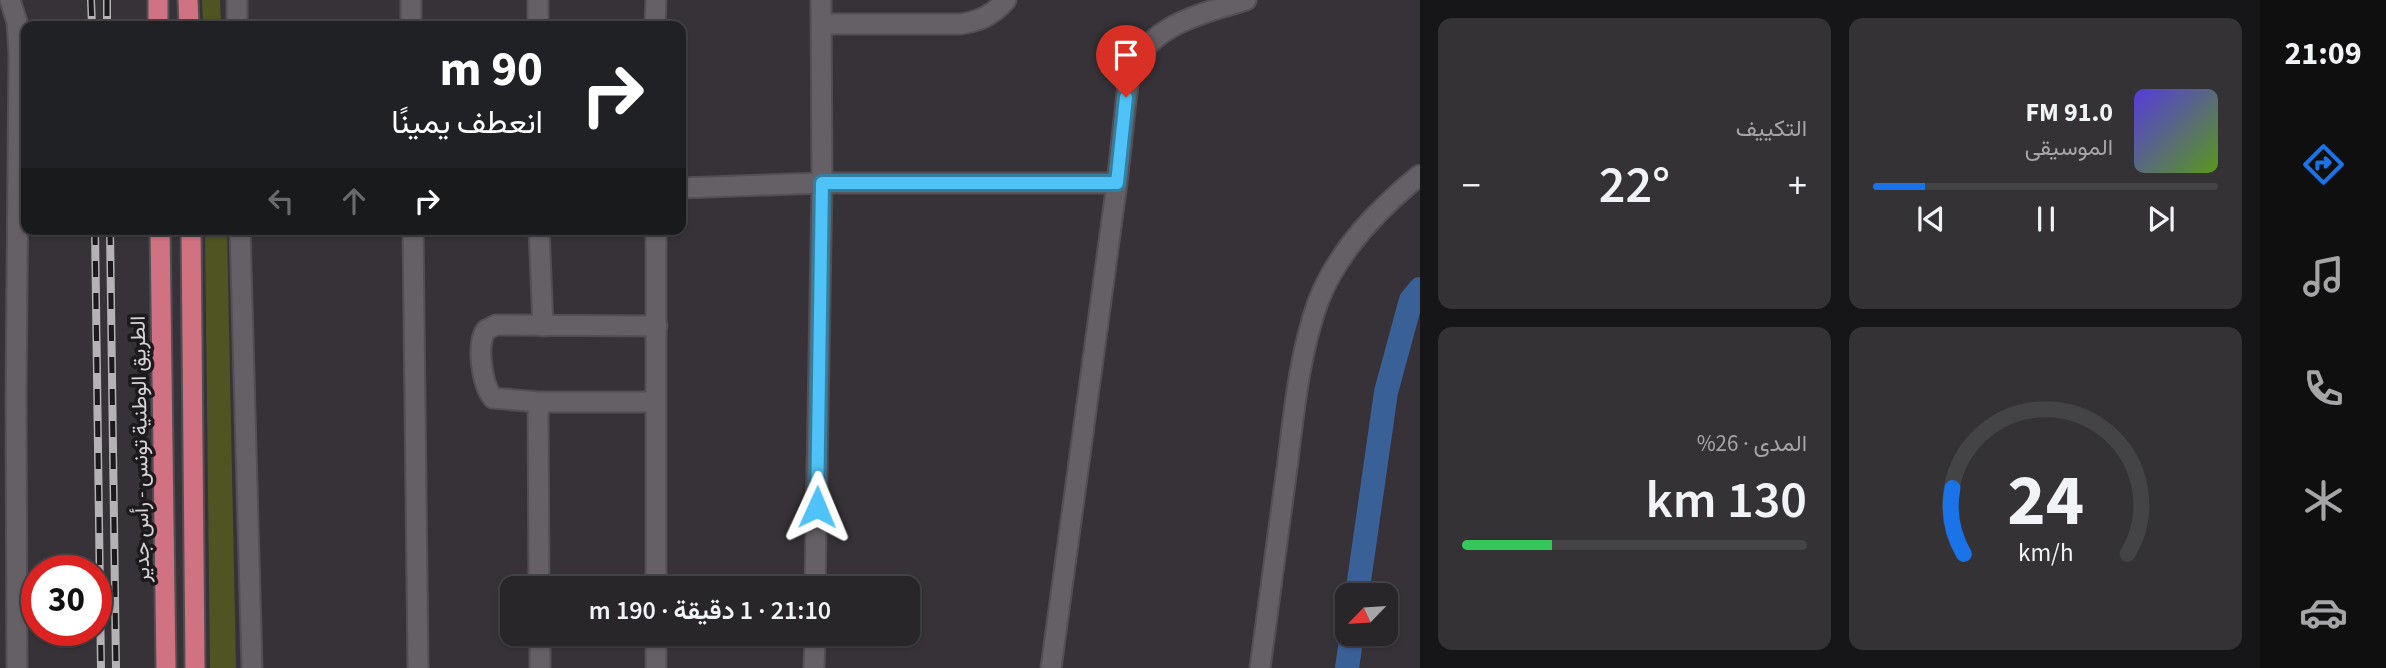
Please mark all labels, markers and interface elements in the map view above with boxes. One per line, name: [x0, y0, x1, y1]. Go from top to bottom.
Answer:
pin: [1096, 25, 1156, 97]
text: 21:09: [2284, 31, 2362, 77]
text: 90 m: [439, 35, 543, 105]
icon: arrive: [1107, 36, 1145, 74]
icon: right: [567, 49, 658, 140]
text: 91.0 FM: [2025, 94, 2113, 131]
text: انعطف يمينًا: [391, 100, 543, 146]
text: التكييف: [1736, 112, 1807, 145]
text: الموسيقى: [2025, 131, 2113, 164]
icon: directions: [2299, 140, 2348, 189]
text: 22°: [1599, 149, 1670, 223]
text: −: [1462, 159, 1481, 213]
text: +: [1788, 159, 1807, 213]
icon: left: [262, 182, 300, 220]
icon: ahead: [335, 182, 373, 220]
icon: right: [408, 182, 446, 220]
icon: previous: [1912, 200, 1950, 238]
icon: pause: [2027, 200, 2065, 238]
icon: next: [2142, 200, 2180, 238]
icon: music: [2299, 252, 2348, 301]
street label: الطريق الوطنية تونس - رأس جدير: [123, 315, 157, 584]
icon: phone: [2299, 364, 2348, 413]
text: المدى · 26%: [1697, 427, 1807, 460]
text: 24: [2007, 450, 2084, 554]
text: 130 km: [1646, 464, 1807, 538]
position arrow: [780, 470, 854, 544]
icon: climate: [2299, 476, 2348, 525]
text: km/h: [2018, 535, 2073, 571]
speed limit sign: 30: [21, 555, 112, 646]
north arrow: [1335, 583, 1398, 646]
map controls: [1335, 583, 1398, 646]
icon: car: [2299, 588, 2348, 637]
text: 21:10 · 1 دقيقة · 190 m: [589, 592, 831, 629]

